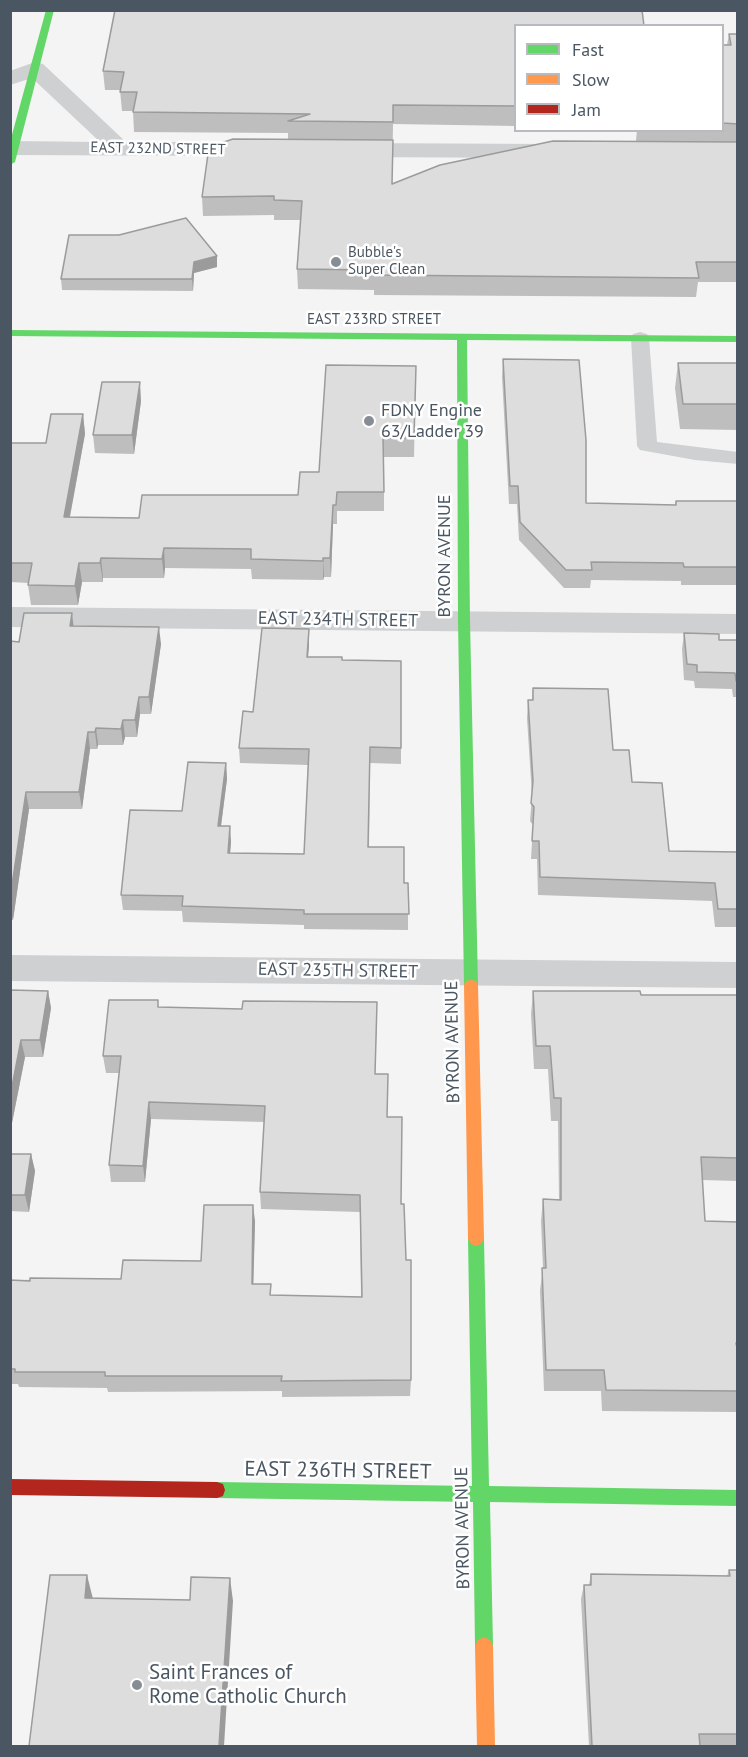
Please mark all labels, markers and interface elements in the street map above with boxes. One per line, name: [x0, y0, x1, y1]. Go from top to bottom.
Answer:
legend: [514, 24, 724, 132]
text: Fast: [572, 38, 604, 61]
text: Slow: [572, 68, 610, 91]
text: Jam: [572, 98, 601, 121]
street label: EAST 232ND STREET: [90, 139, 226, 159]
place label: Bubble's Super Clean: [348, 244, 425, 279]
marker: Bubble's Super Clean: [329, 255, 343, 269]
street label: EAST 233RD STREET: [307, 311, 441, 329]
place label: FDNY Engine 63/Ladder 39: [381, 400, 484, 442]
marker: FDNY Engine 63/Ladder 39: [362, 414, 376, 428]
street label: BYRON AVENUE: [434, 495, 456, 617]
street label: EAST 234TH STREET: [258, 608, 418, 632]
street label: EAST 235TH STREET: [258, 959, 418, 983]
street label: BYRON AVENUE: [441, 980, 465, 1104]
street label: EAST 236TH STREET: [244, 1457, 432, 1485]
street label: BYRON AVENUE: [451, 1466, 475, 1590]
place label: Saint Frances of Rome Catholic Church: [149, 1660, 347, 1710]
marker: Saint Frances of Rome Catholic Church: [130, 1678, 144, 1692]

